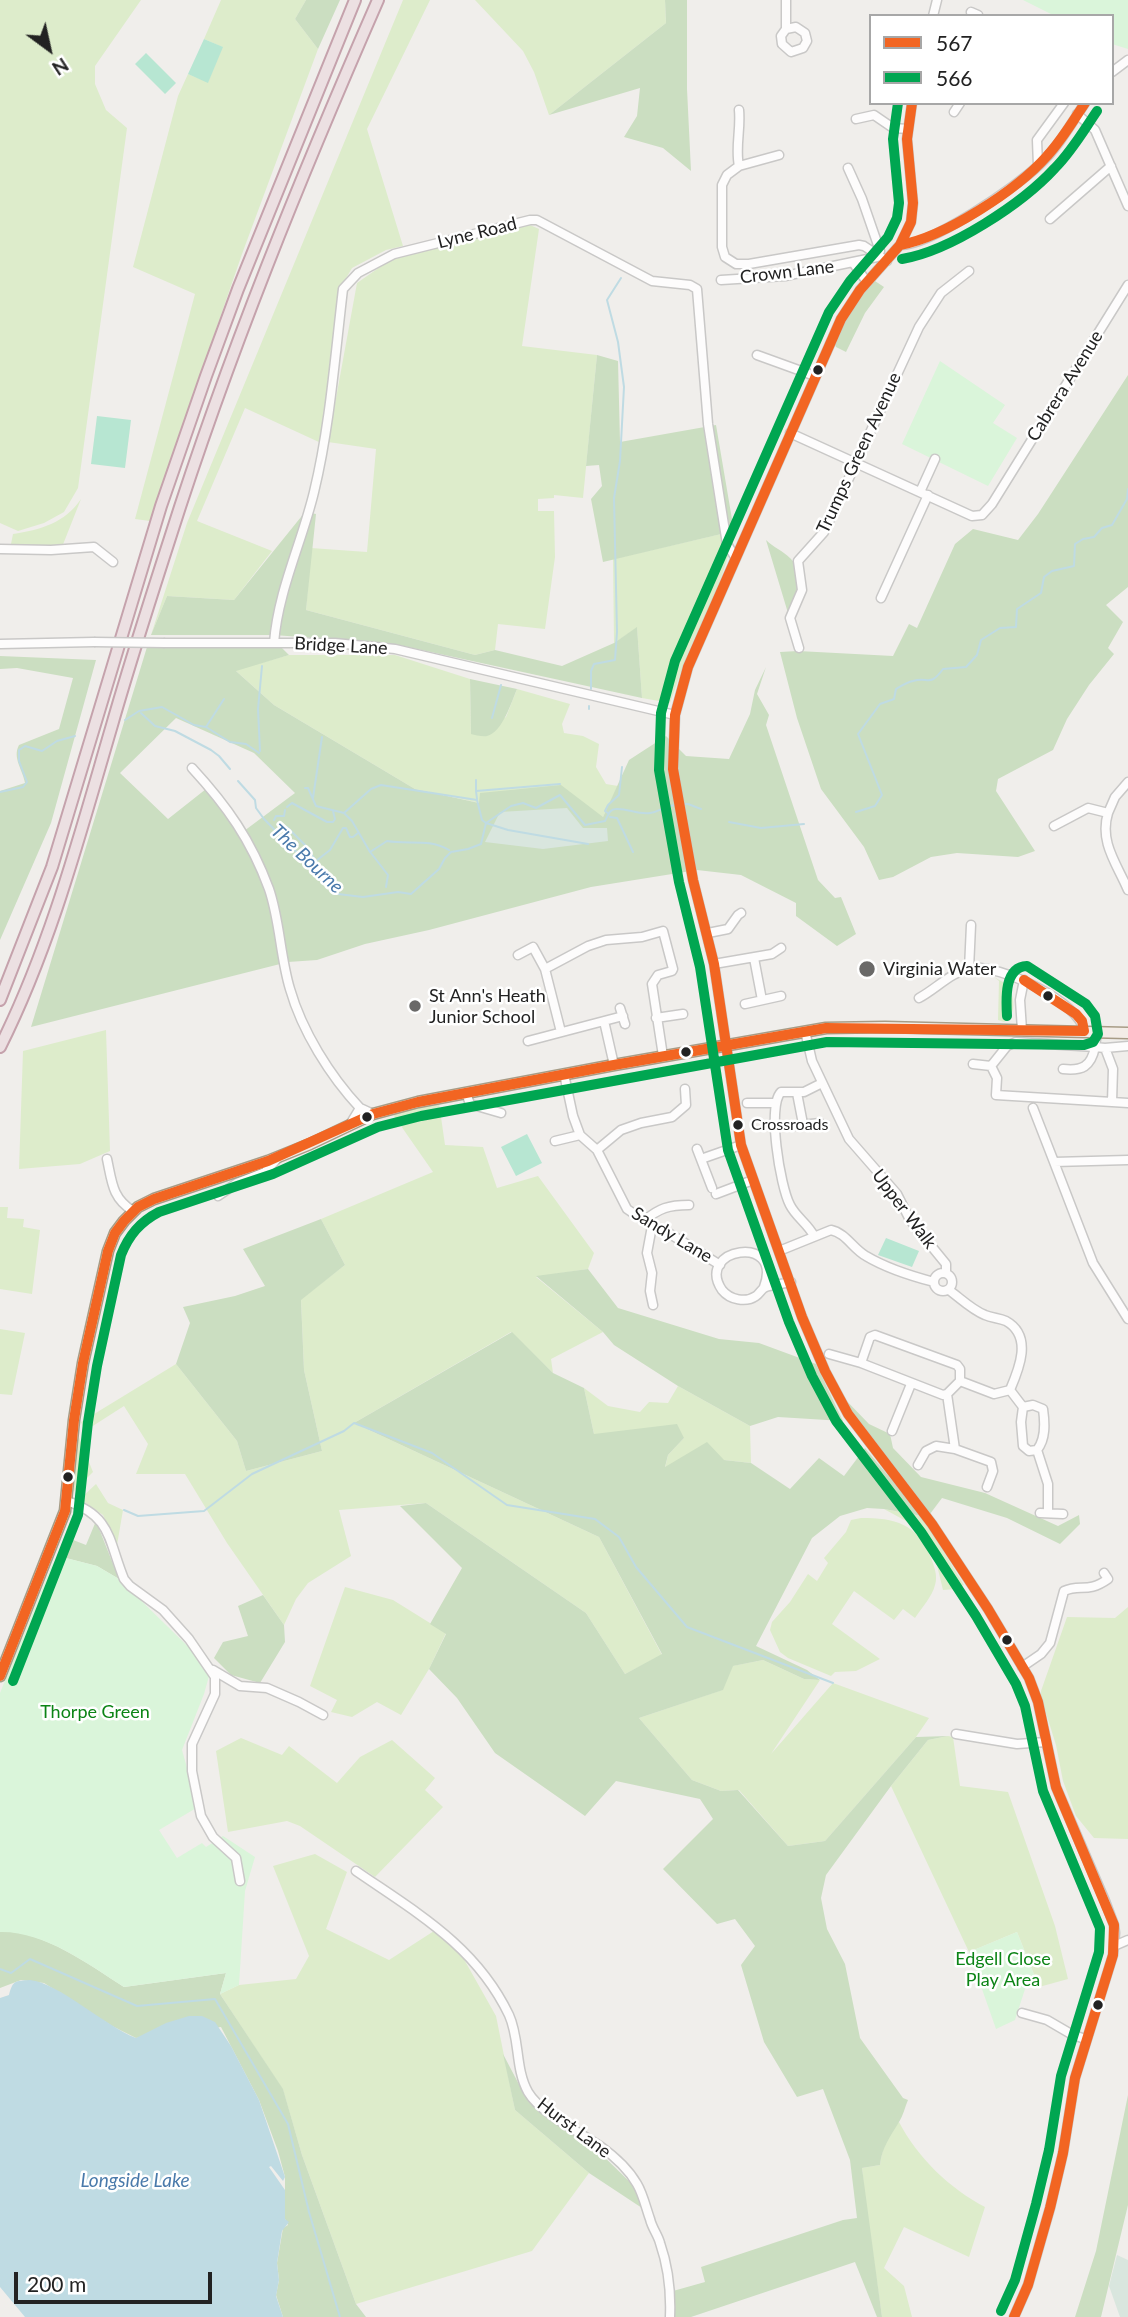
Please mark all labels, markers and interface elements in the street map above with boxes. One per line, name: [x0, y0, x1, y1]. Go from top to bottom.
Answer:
north arrow: [14, 14, 84, 84]
legend: [869, 14, 1114, 105]
text: 567: [936, 30, 973, 55]
text: N: [48, 53, 73, 81]
text: 566: [936, 65, 973, 90]
street label: Lyne Road: [435, 213, 519, 253]
street label: Crown Lane: [739, 256, 835, 288]
street label: Cabrera Avenue: [1022, 327, 1108, 445]
unlabelled marker: [811, 363, 825, 377]
street label: Trumps Green Avenue: [812, 369, 906, 537]
street label: Bridge Lane: [294, 633, 388, 659]
water label: The Bourne: [266, 820, 348, 898]
place label: Virginia Water: [883, 958, 996, 980]
marker: Virginia Water: [857, 959, 877, 979]
place label: St Ann's Heath Junior School: [429, 985, 546, 1028]
unlabelled marker: [1041, 989, 1055, 1003]
marker: St Ann's Heath Junior School: [407, 998, 423, 1014]
unlabelled marker: [679, 1045, 693, 1059]
unlabelled marker: [360, 1110, 374, 1124]
place label: Crossroads: [751, 1115, 828, 1135]
marker: Crossroads: [731, 1118, 745, 1132]
street label: Upper Walk: [867, 1165, 941, 1253]
street label: Sandy Lane: [628, 1202, 716, 1268]
unlabelled marker: [61, 1470, 75, 1484]
unlabelled marker: [1000, 1633, 1014, 1647]
park label: Thorpe Green: [40, 1701, 150, 1723]
park label: Edgell Close Play Area: [955, 1948, 1051, 1990]
unlabelled marker: [1091, 1998, 1105, 2012]
street label: Hurst Lane: [533, 2093, 615, 2163]
water label: Longside Lake: [81, 2170, 189, 2192]
scale bar: [18, 2258, 215, 2302]
text: 200 m: [27, 2271, 86, 2296]

